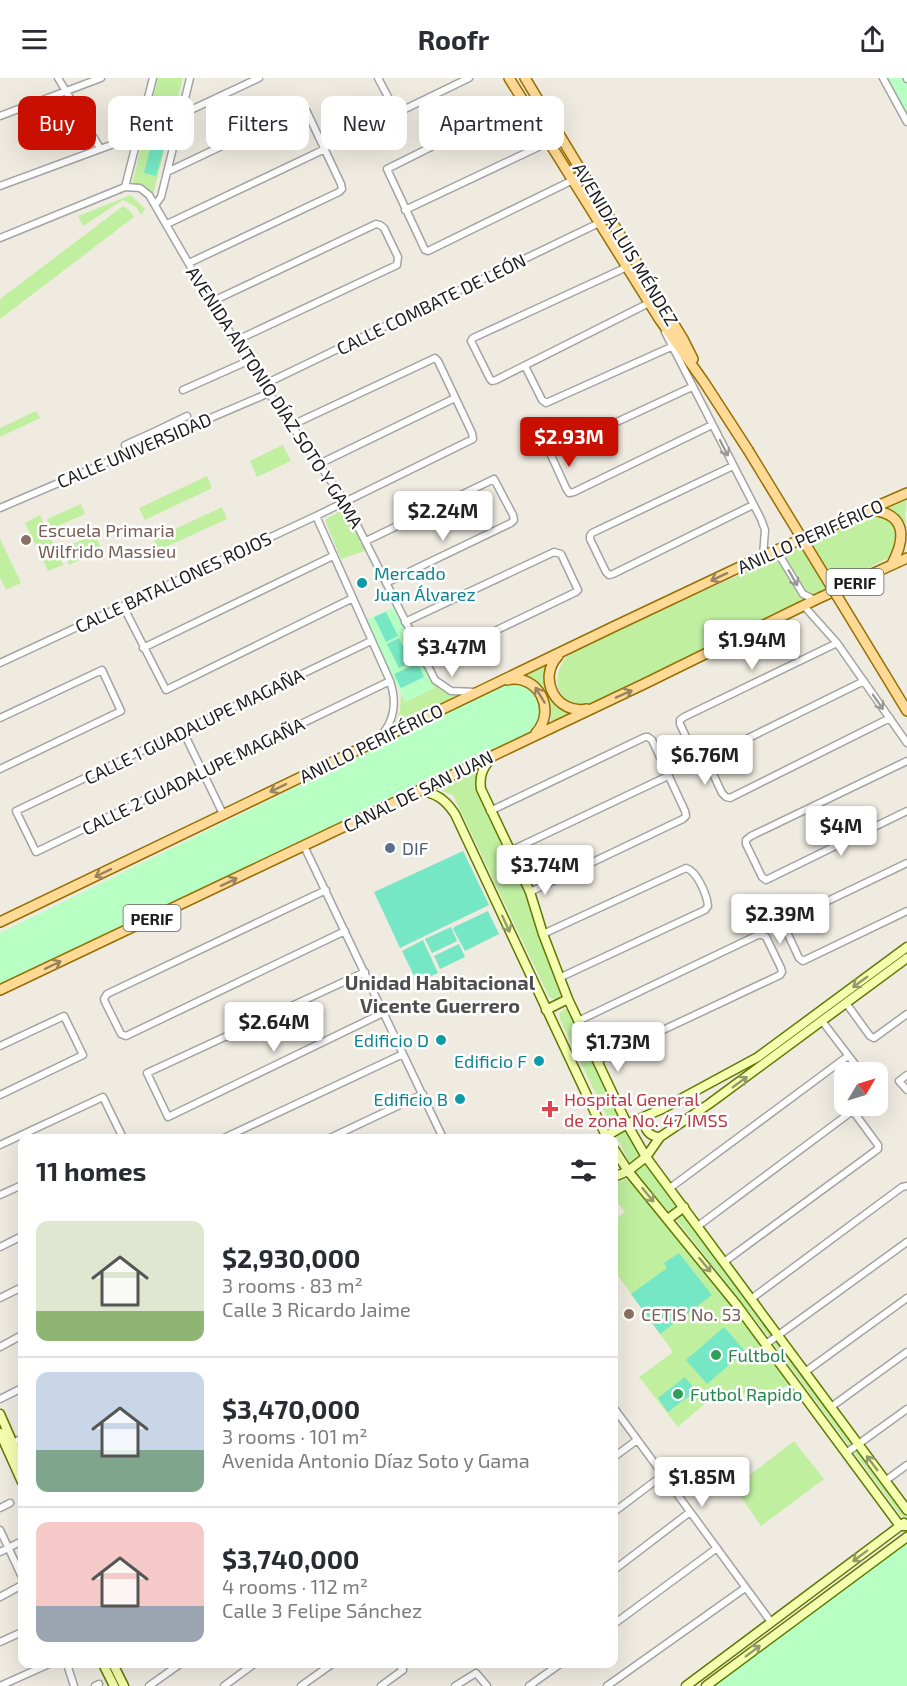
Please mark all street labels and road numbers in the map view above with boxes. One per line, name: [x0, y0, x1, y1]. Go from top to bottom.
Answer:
street label: AVENIDA LUIS MÉNDEZ: [569, 159, 683, 329]
street label: CALLE COMBATE DE LEÓN: [333, 249, 529, 359]
street label: AVENIDA ANTONIO DÍAZ SOTO Y GAMA: [182, 262, 368, 533]
street label: CALLE UNIVERSIDAD: [54, 408, 214, 492]
street label: ANILLO PERIFÉRICO: [734, 494, 886, 578]
street label: CALLE BATALLONES ROJOS: [71, 527, 275, 637]
road number: PERIF: [826, 569, 884, 595]
street label: CALLE 1 GUADALUPE MAGAÑA: [81, 663, 308, 789]
street label: ANILLO PERIFÉRICO: [296, 699, 446, 787]
street label: CALLE 2 GUADALUPE MAGAÑA: [78, 712, 308, 840]
street label: CANAL DE SAN JUAN: [340, 745, 496, 837]
road number: PERIF: [124, 905, 180, 931]

